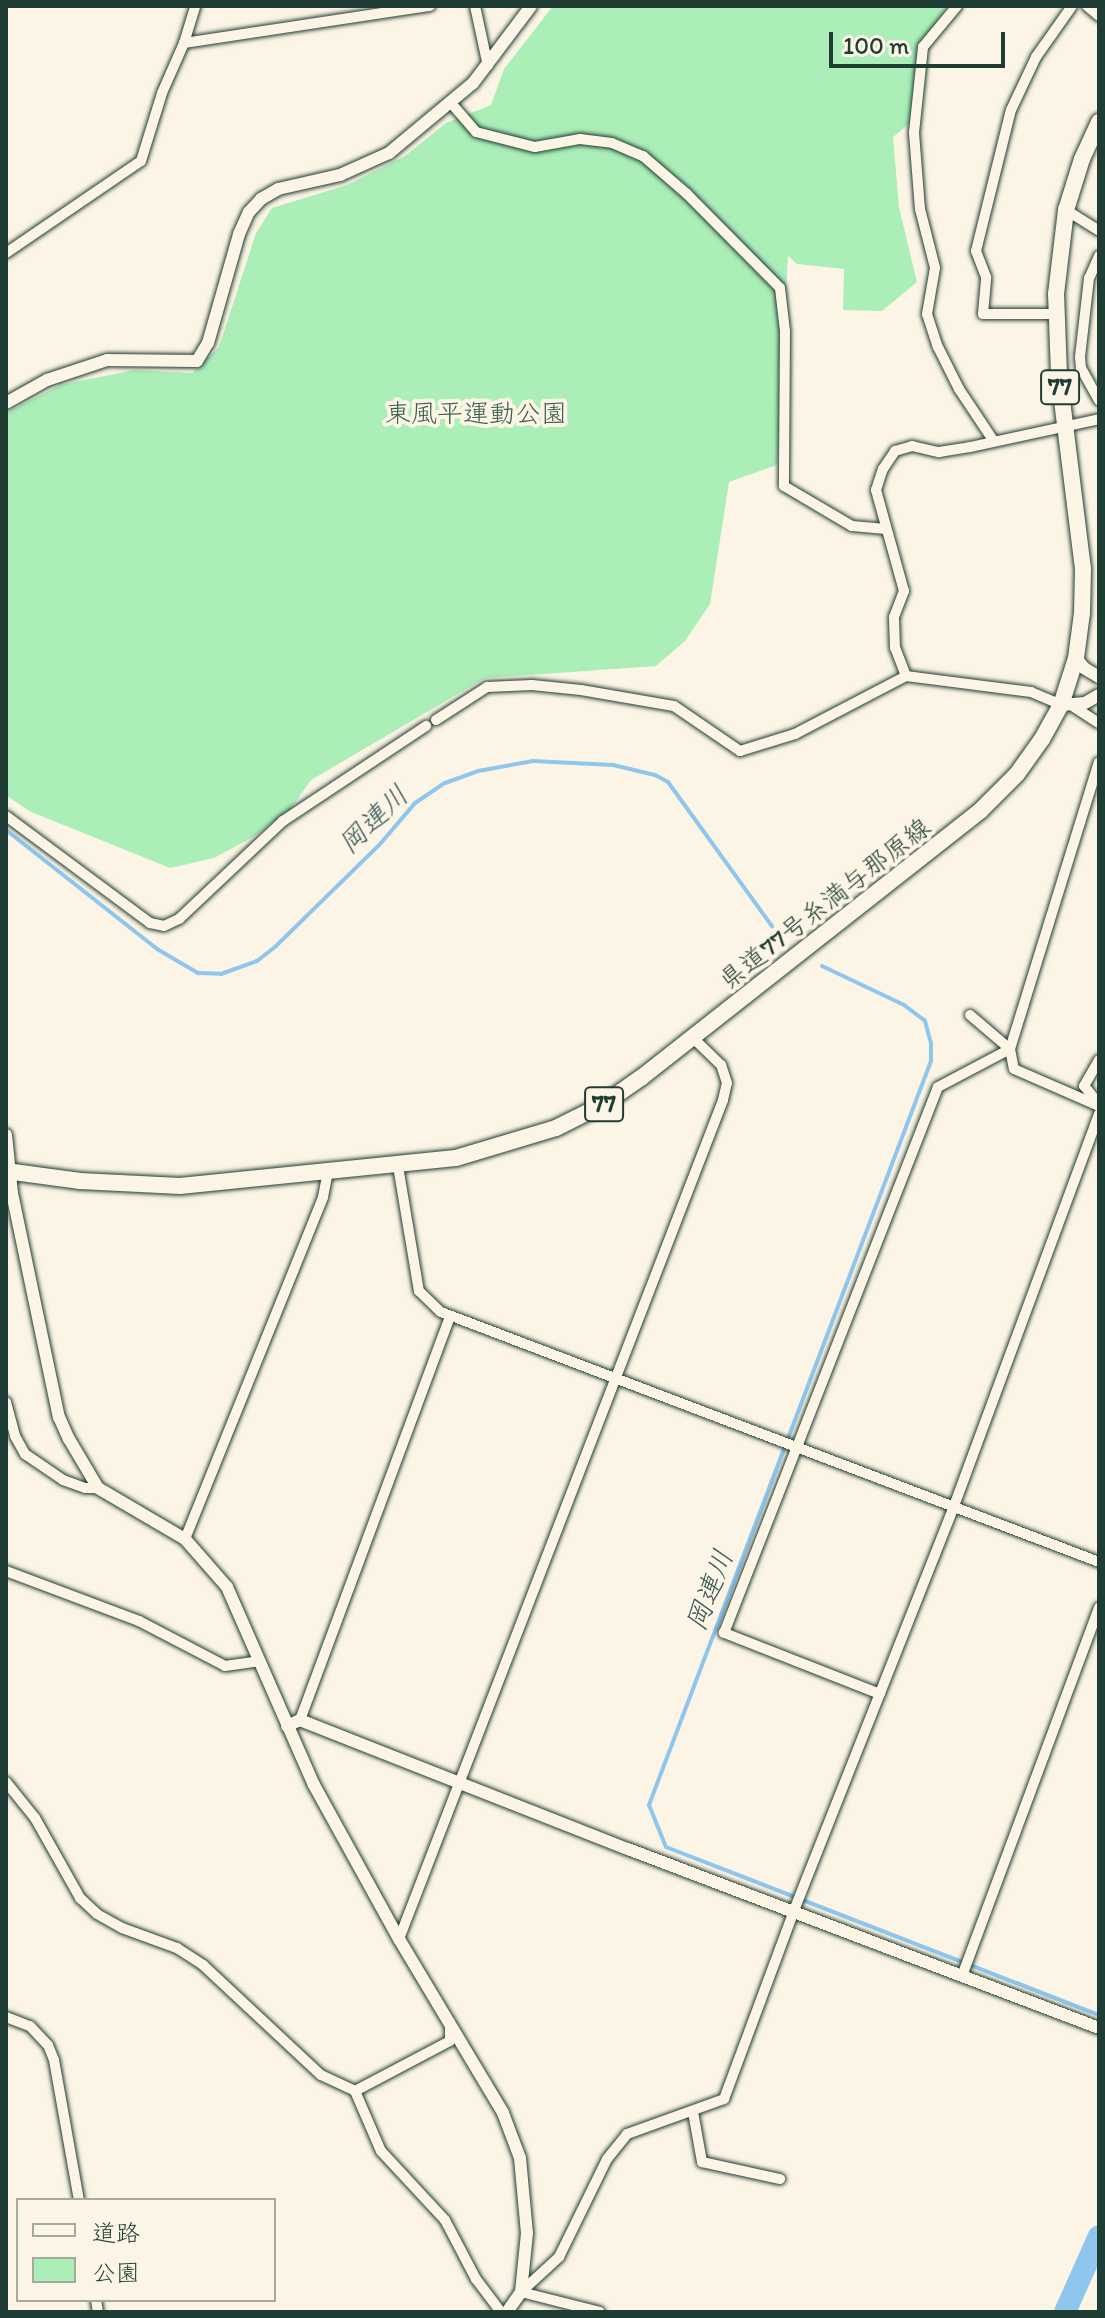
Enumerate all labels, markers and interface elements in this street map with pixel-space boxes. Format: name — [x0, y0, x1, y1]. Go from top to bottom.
scale bar — [833, 16, 1009, 66]
text: 100 m — [843, 31, 909, 60]
road number: 77 — [1040, 367, 1080, 407]
park label: 東風平運動公園 — [385, 398, 567, 430]
water label: 岡連川 — [331, 778, 415, 860]
street label: 県道77号糸満与那原線 — [713, 812, 937, 996]
road number: 77 — [584, 1084, 624, 1124]
water label: 岡連川 — [678, 1545, 740, 1635]
legend — [16, 2198, 276, 2302]
text: 道路 — [92, 2218, 140, 2247]
text: 公園 — [92, 2258, 140, 2287]

